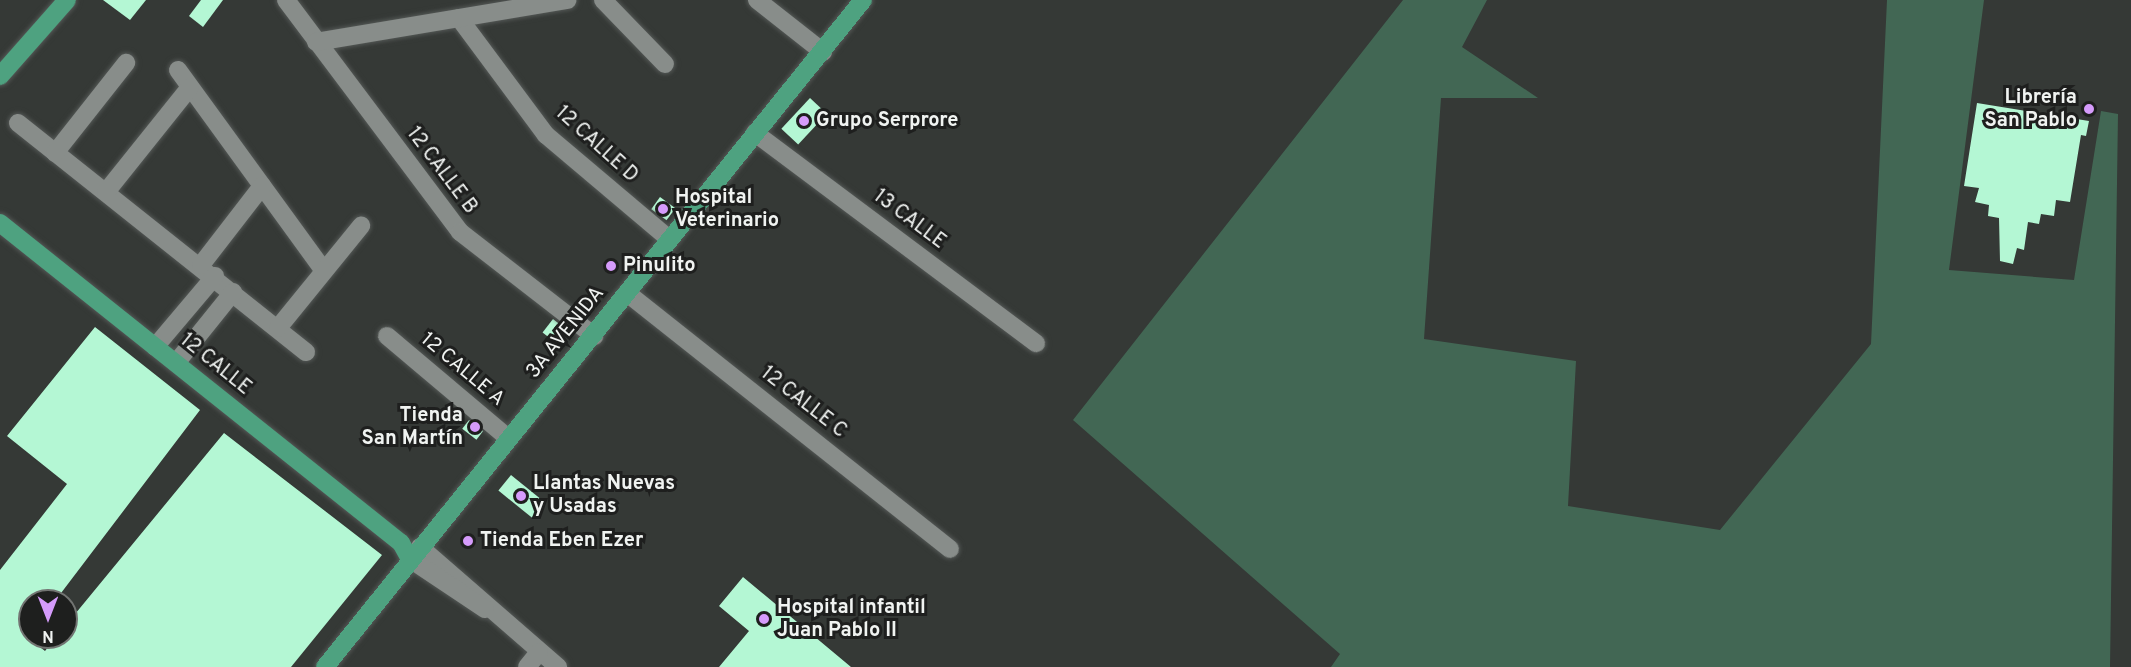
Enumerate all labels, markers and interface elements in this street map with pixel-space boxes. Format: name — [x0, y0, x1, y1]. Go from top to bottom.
place label: Librería San Pablo — [1984, 86, 2077, 133]
street label: 12 CALLE D — [550, 102, 642, 188]
marker: Librería San Pablo — [2082, 102, 2096, 116]
place label: Grupo Serprore — [816, 109, 958, 133]
marker: Grupo Serprore — [797, 114, 811, 128]
street label: 12 CALLE B — [401, 123, 481, 219]
street label: 13 CALLE — [868, 185, 950, 255]
place label: Hospital Veterinario — [675, 186, 779, 233]
marker: Hospital Veterinario — [656, 202, 670, 216]
place label: Pinulito — [623, 254, 696, 278]
marker: Pinulito — [604, 259, 618, 273]
street label: 3A AVENIDA — [521, 282, 611, 384]
street label: 12 CALLE A — [415, 328, 509, 412]
street label: 12 CALLE — [175, 329, 255, 401]
street label: 12 CALLE C — [755, 362, 851, 444]
place label: Tienda San Martín — [361, 404, 463, 451]
marker: Tienda San Martín — [468, 420, 482, 434]
place label: Llantas Nuevas y Usadas — [533, 472, 675, 519]
marker: Llantas Nuevas y Usadas — [514, 489, 528, 503]
place label: Tienda Eben Ezer — [480, 529, 643, 553]
marker: Tienda Eben Ezer — [461, 534, 475, 548]
north arrow — [18, 589, 78, 649]
place label: Hospital infantil Juan Pablo II — [777, 596, 926, 643]
marker: Hospital infantil Juan Pablo II — [755, 610, 773, 628]
text: N — [42, 625, 54, 645]

